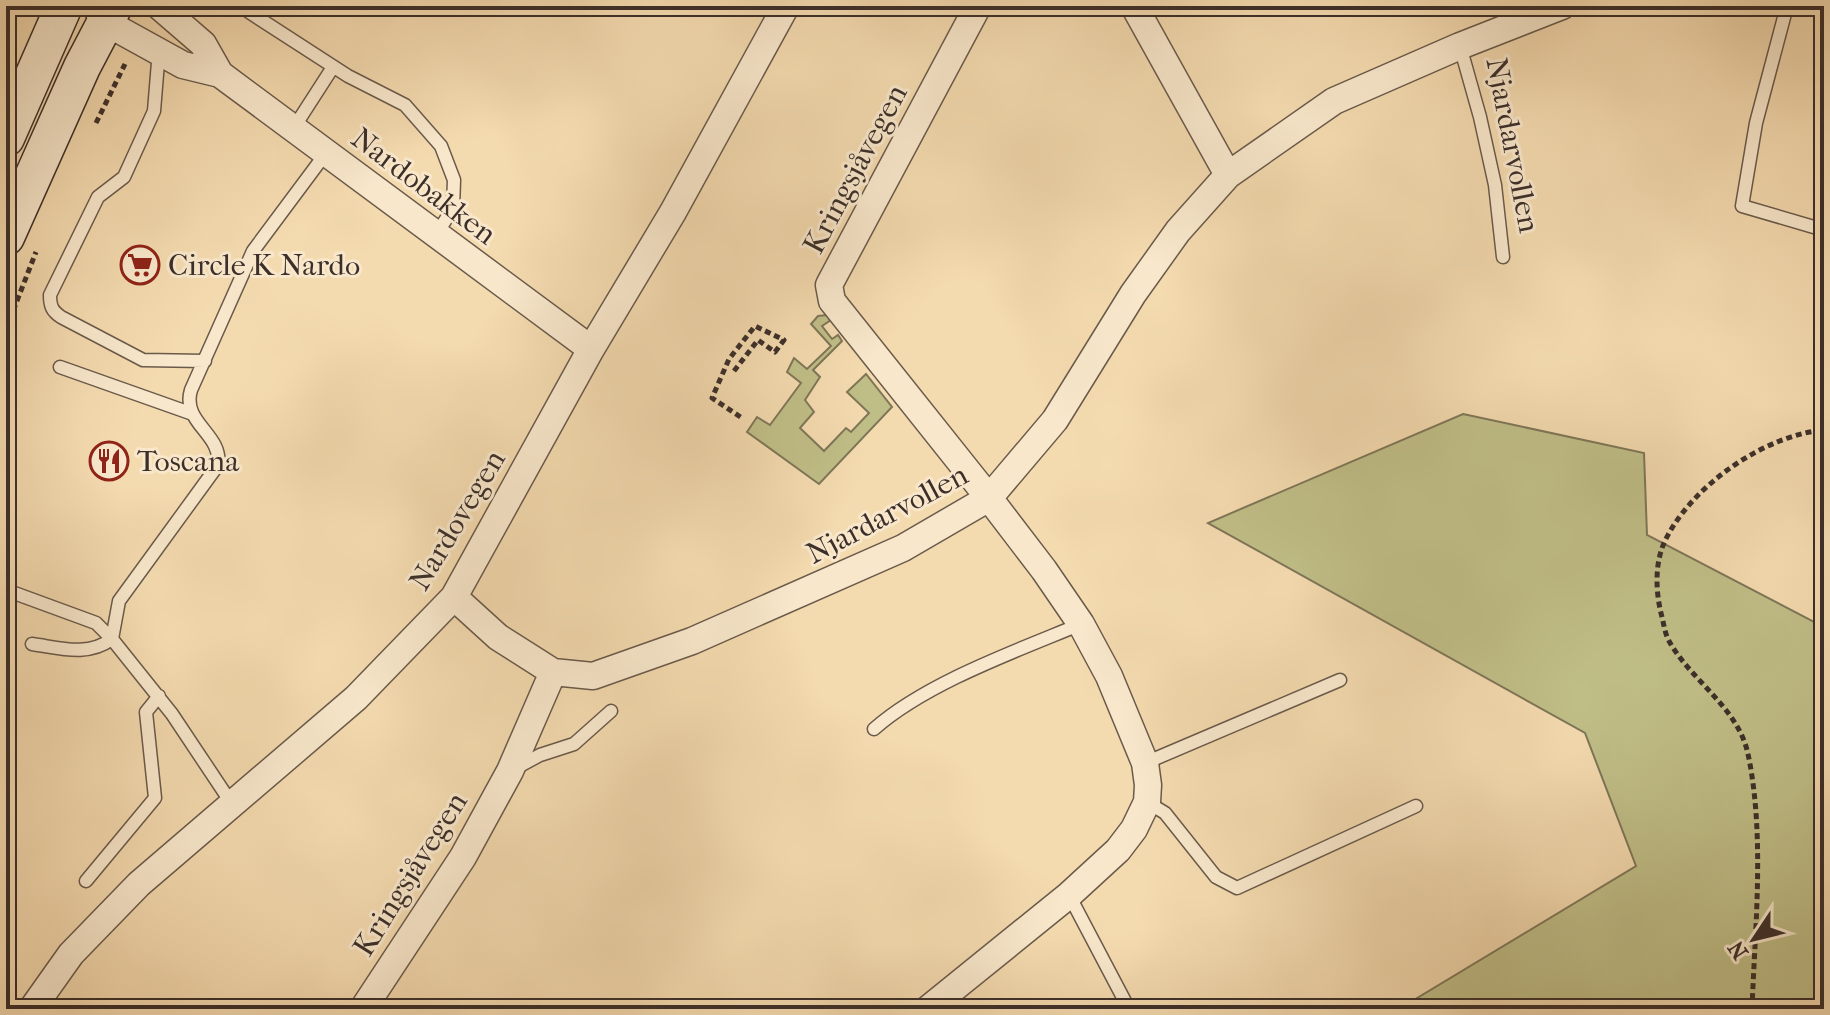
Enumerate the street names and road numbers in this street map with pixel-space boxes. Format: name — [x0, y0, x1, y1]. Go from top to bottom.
street label: Njardarvollen — [1478, 55, 1547, 236]
street label: Kringsjåvegen — [796, 78, 915, 260]
street label: Nardobakken — [344, 121, 503, 253]
street label: Nardovegen — [402, 444, 513, 597]
street label: Njardarvollen — [801, 457, 974, 572]
street label: Kringsjåvegen — [346, 785, 475, 963]

